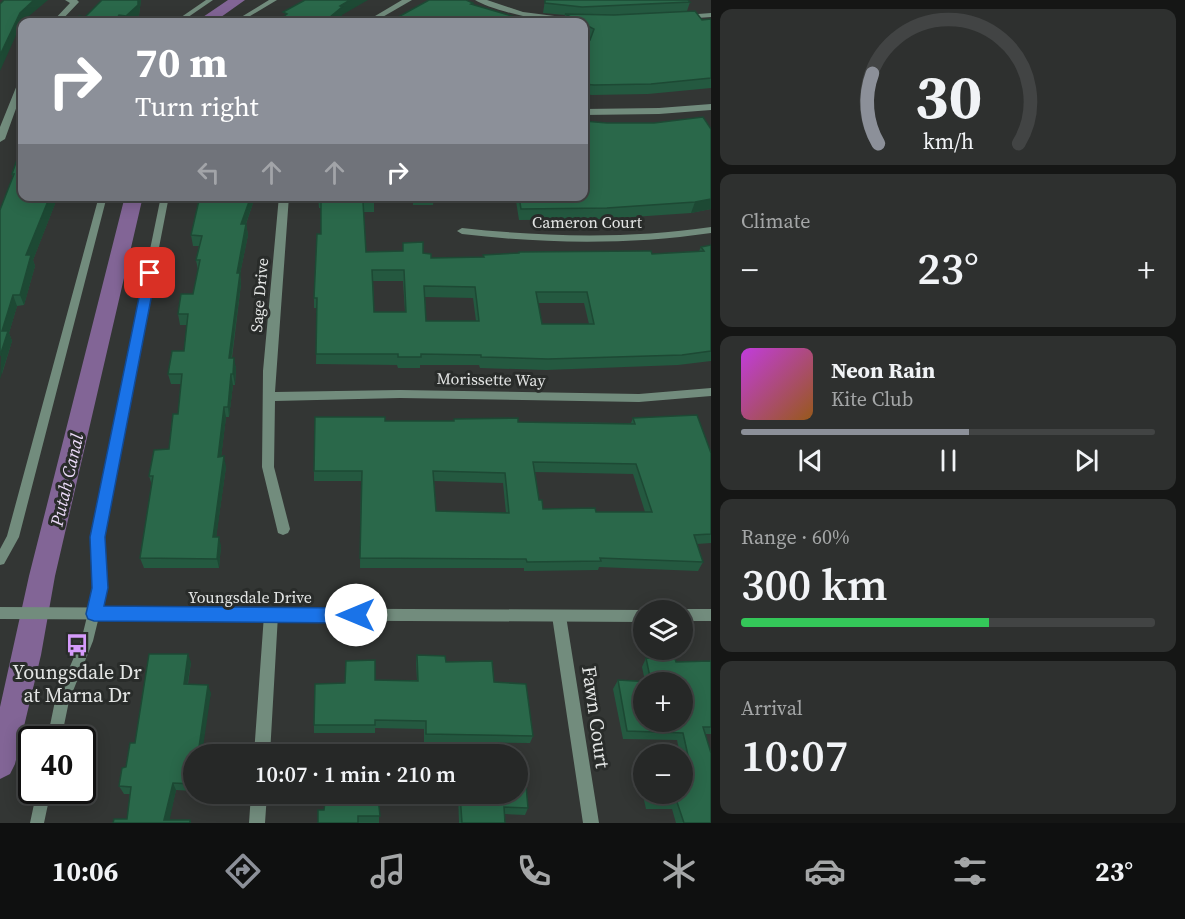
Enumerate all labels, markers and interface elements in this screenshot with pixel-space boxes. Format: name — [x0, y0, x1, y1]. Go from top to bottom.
text: 70 m — [135, 33, 228, 91]
icon: right — [36, 42, 114, 120]
text: 30 — [914, 53, 982, 139]
text: Turn right — [135, 88, 259, 125]
text: km/h — [922, 127, 974, 156]
icon: left — [192, 156, 225, 189]
icon: ahead — [255, 156, 288, 189]
icon: ahead — [318, 156, 351, 189]
icon: right — [381, 156, 414, 189]
text: Climate — [741, 207, 810, 235]
street label: Cameron Court — [532, 211, 643, 233]
text: 23° — [917, 237, 979, 299]
pin — [124, 247, 175, 298]
text: − — [741, 247, 759, 292]
text: + — [1138, 247, 1155, 292]
icon: arrive — [133, 256, 166, 289]
street label: Sage Drive — [245, 257, 273, 333]
text: Neon Rain — [831, 355, 935, 385]
street label: Morissette Way — [436, 367, 546, 391]
text: Kite Club — [831, 385, 913, 413]
water label: Putah Canal — [43, 431, 89, 530]
icon: previous — [794, 444, 827, 477]
icon: pause — [932, 444, 965, 477]
icon: next — [1070, 444, 1103, 477]
text: Range · 60% — [741, 523, 850, 551]
text: 300 km — [741, 553, 888, 615]
position arrow — [324, 583, 388, 647]
street label: Youngsdale Drive — [188, 586, 312, 608]
map controls — [633, 600, 693, 804]
button: layers — [633, 600, 693, 660]
bus stop icon: Youngsdale Dr at Marna Dr — [64, 632, 90, 658]
place label: Youngsdale Dr at Marna Dr — [12, 658, 142, 709]
street label: Fawn Court — [575, 664, 617, 770]
button: + — [633, 672, 693, 732]
text: Arrival — [741, 694, 803, 722]
text: 10:07 — [741, 724, 848, 786]
speed limit sign: 40 — [18, 726, 96, 804]
button: − — [633, 744, 693, 804]
text: 10:07 · 1 min · 210 m — [255, 759, 456, 789]
icon: directions — [222, 850, 264, 892]
icon: music — [367, 850, 409, 892]
icon: phone — [513, 850, 555, 892]
icon: climate — [658, 850, 700, 892]
icon: car — [804, 850, 846, 892]
icon: filters — [949, 850, 991, 892]
text: 10:06 — [52, 853, 118, 890]
text: 23° — [1095, 853, 1133, 890]

